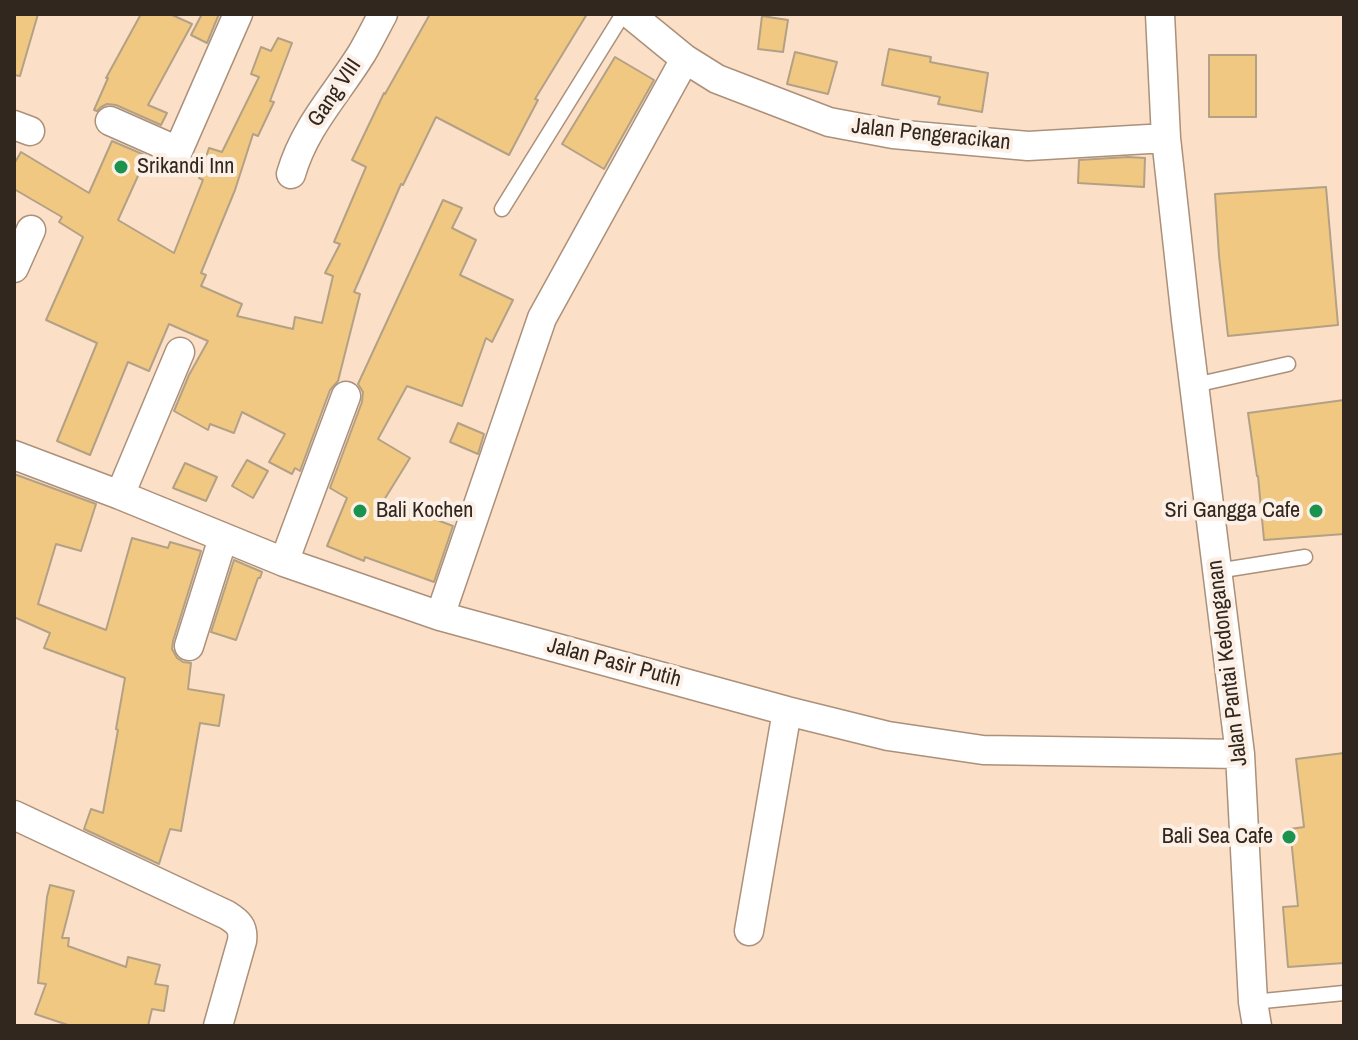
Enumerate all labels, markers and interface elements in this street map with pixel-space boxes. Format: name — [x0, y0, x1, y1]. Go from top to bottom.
street label: Gang VIII — [303, 54, 367, 132]
street label: Jalan Pengeracikan — [850, 114, 1012, 156]
place label: Srikandi Inn — [137, 154, 234, 180]
marker: Srikandi Inn — [112, 158, 130, 176]
place label: Bali Kochen — [376, 498, 473, 524]
place label: Sri Gangga Cafe — [1165, 498, 1300, 524]
marker: Bali Kochen — [351, 502, 369, 520]
marker: Sri Gangga Cafe — [1307, 502, 1325, 520]
street label: Jalan Pantai Kedonganan — [1202, 558, 1254, 768]
street label: Jalan Pasir Putih — [544, 632, 684, 694]
place label: Bali Sea Cafe — [1162, 824, 1273, 850]
marker: Bali Sea Cafe — [1280, 828, 1298, 846]

